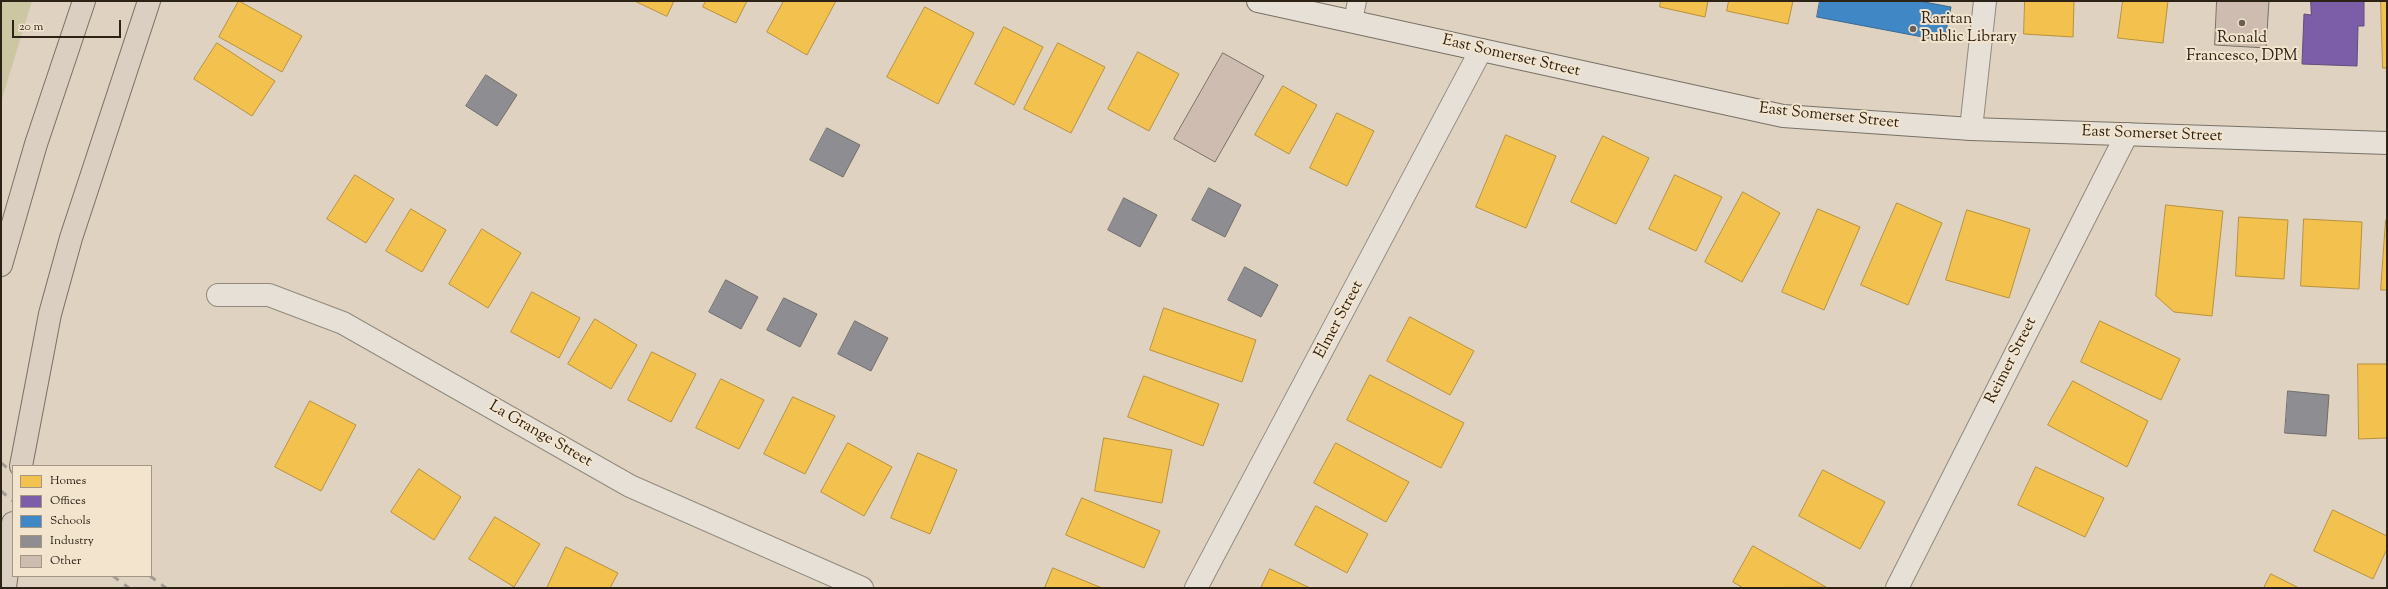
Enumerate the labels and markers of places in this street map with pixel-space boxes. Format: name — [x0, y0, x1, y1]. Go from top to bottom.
place label: Raritan Public Library — [1921, 10, 2017, 48]
marker: Ronald Francesco, DPM — [2237, 18, 2247, 28]
marker: Raritan Public Library — [1908, 24, 1918, 34]
place label: Ronald Francesco, DPM — [2186, 29, 2298, 67]

